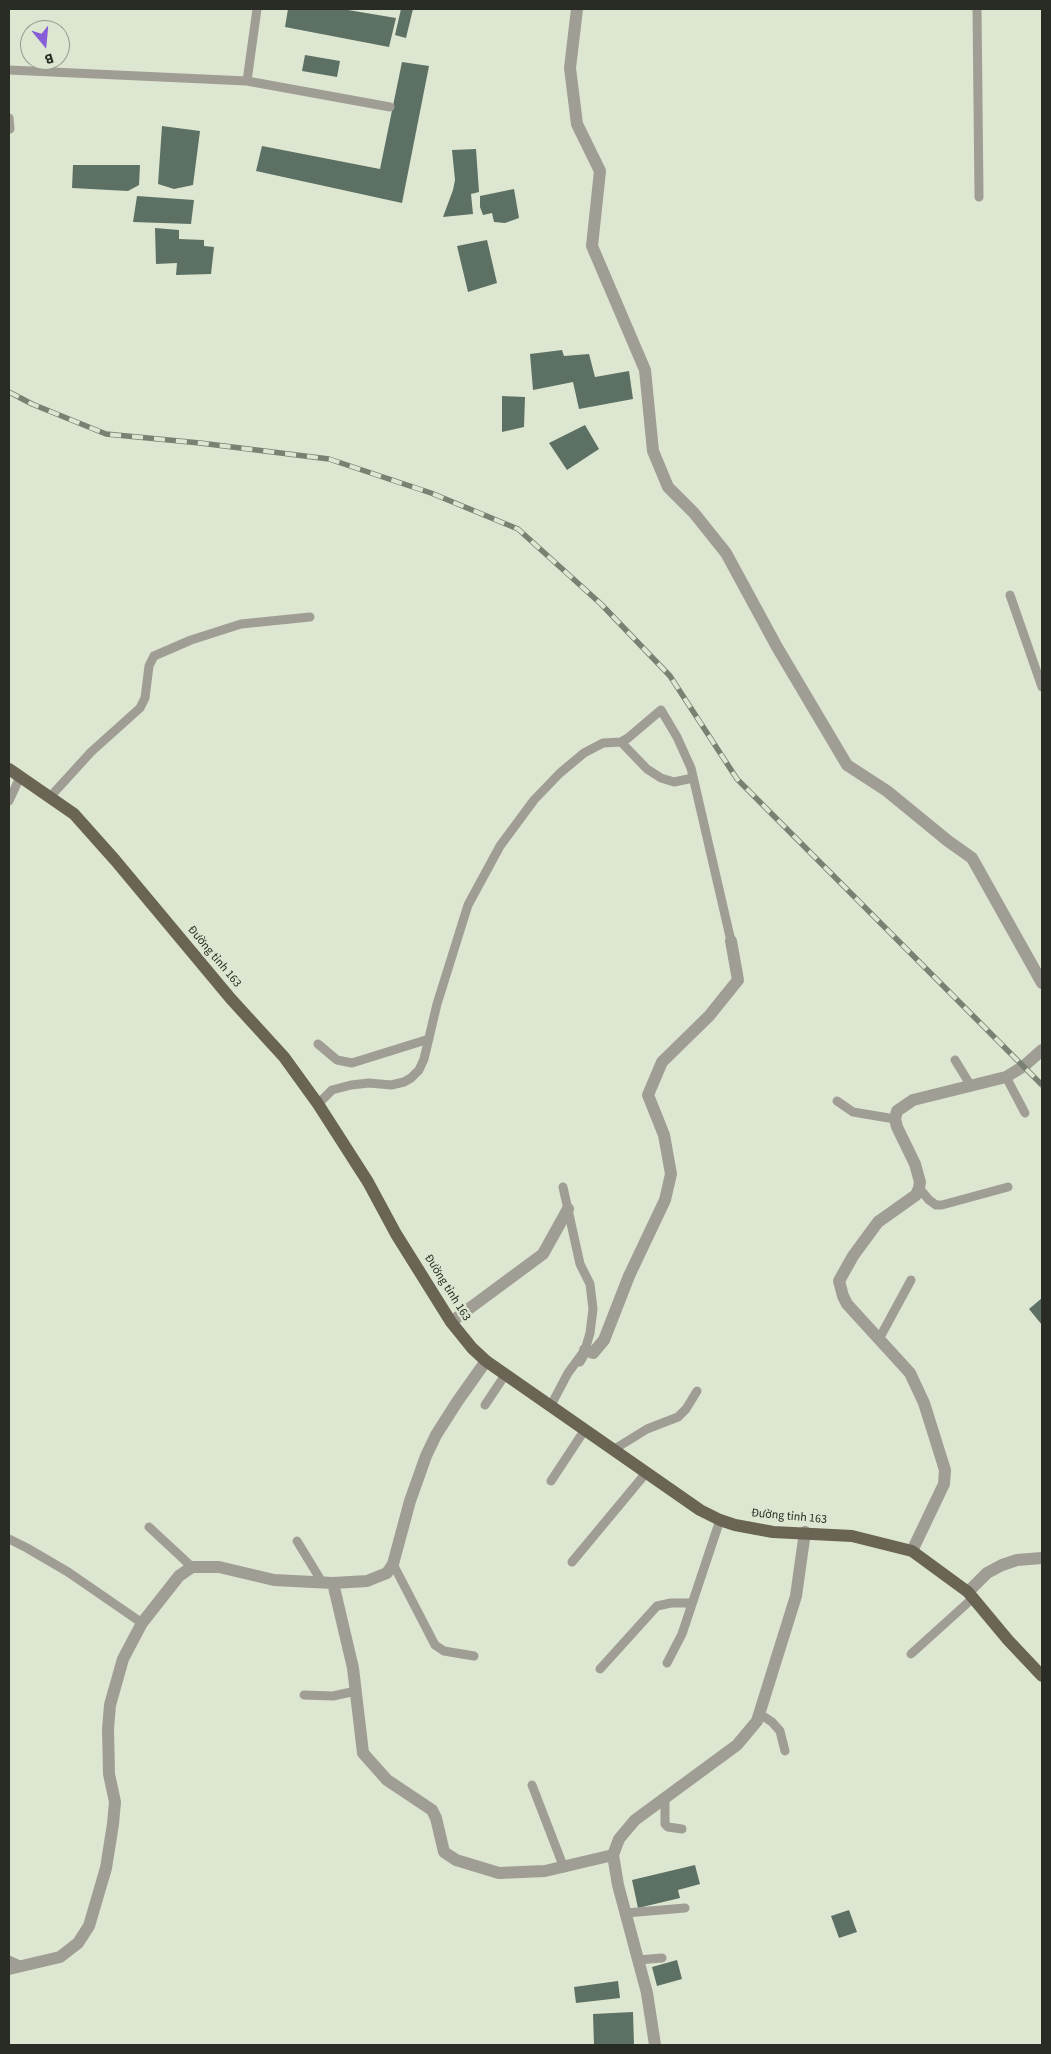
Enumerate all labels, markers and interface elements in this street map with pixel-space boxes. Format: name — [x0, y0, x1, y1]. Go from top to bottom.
north arrow — [20, 20, 70, 70]
text: B — [42, 48, 56, 69]
street label: Đường tỉnh 163 — [184, 923, 244, 991]
street label: Đường tỉnh 163 — [421, 1252, 473, 1324]
street label: Đường tỉnh 163 — [750, 1507, 828, 1527]

